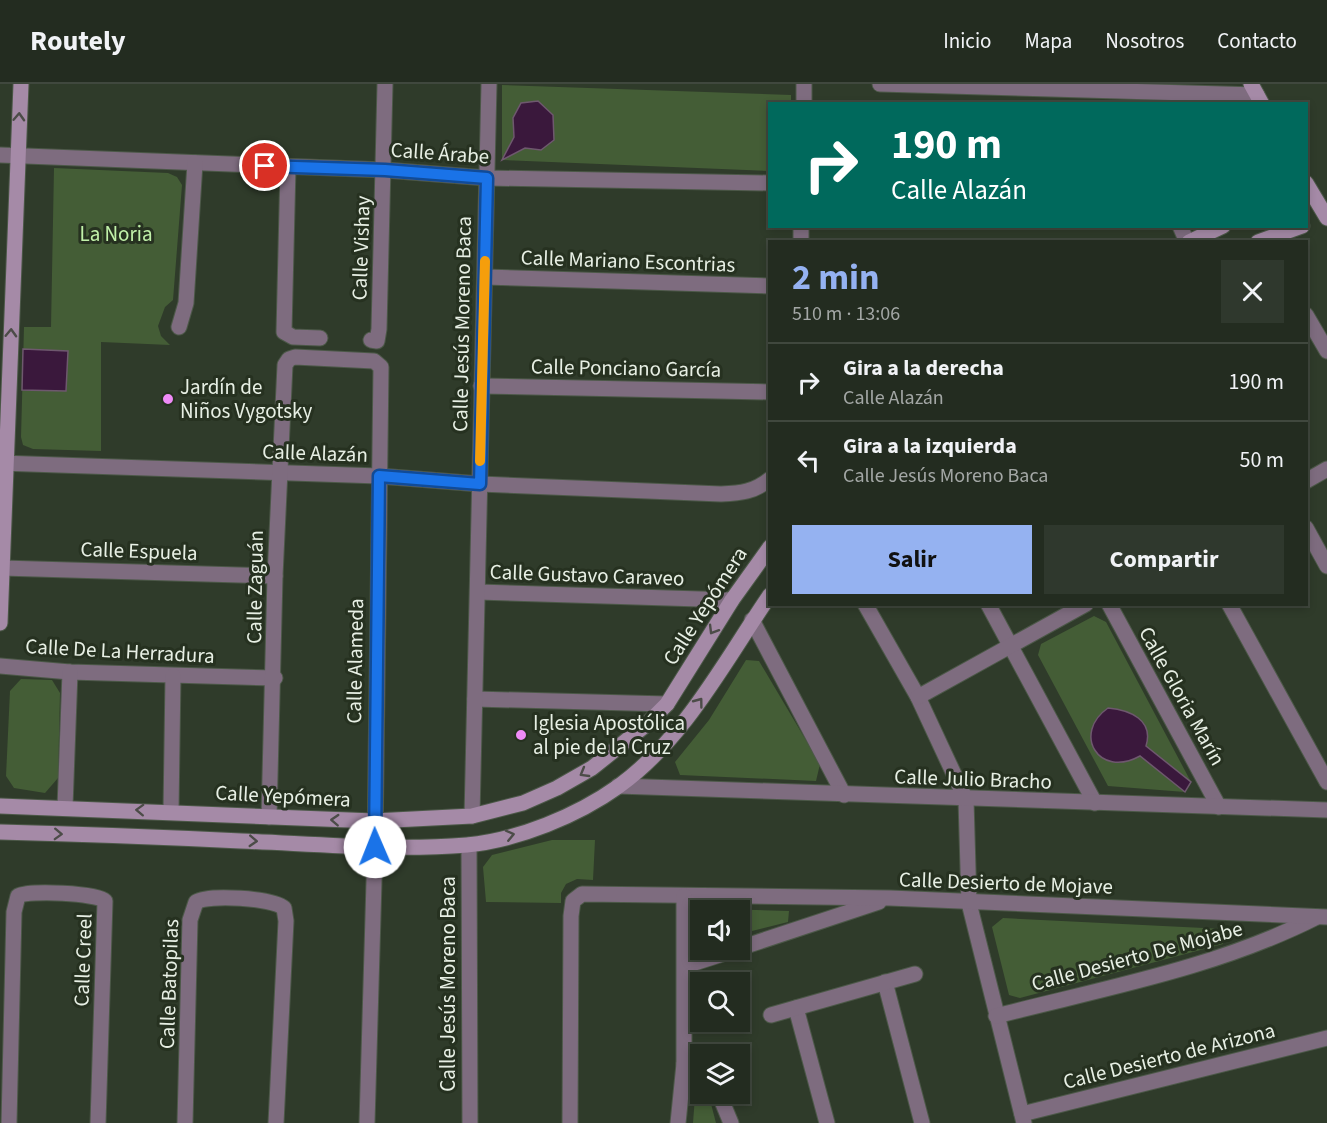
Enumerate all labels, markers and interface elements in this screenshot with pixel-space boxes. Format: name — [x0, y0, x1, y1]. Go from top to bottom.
text: Routely — [30, 21, 126, 61]
text: Inicio — [943, 26, 991, 56]
text: Mapa — [1024, 26, 1072, 56]
text: Nosotros — [1105, 26, 1184, 56]
text: Contacto — [1217, 26, 1297, 56]
one-way arrow — [13, 113, 26, 122]
text: 190 m — [891, 115, 1002, 175]
icon: right — [792, 126, 870, 204]
street label: Calle Árabe — [390, 135, 490, 171]
pin — [239, 140, 290, 191]
icon: arrive — [248, 149, 281, 182]
text: Calle Alazán — [891, 171, 1027, 210]
street label: Calle Vishay — [344, 195, 378, 301]
street label: Calle Jesús Moreno Baca — [445, 216, 479, 432]
park label: La Noria — [80, 219, 153, 249]
street label: Calle Mariano Escontrias — [520, 242, 736, 280]
text: 2 min — [792, 252, 880, 303]
button: close — [1221, 260, 1284, 323]
text: 510 m · 13:06 — [792, 300, 900, 328]
one-way arrow — [5, 329, 17, 338]
street label: Calle Ponciano García — [531, 351, 721, 385]
text: Gira a la derecha — [843, 352, 1004, 384]
icon: right — [792, 366, 825, 399]
text: 190 m — [1229, 366, 1284, 398]
place label: Jardín de Niños Vygotsky — [180, 372, 312, 426]
text: Calle Alazán — [843, 384, 944, 412]
marker: Jardín de Niños Vygotsky — [161, 392, 175, 406]
text: Gira a la izquierda — [843, 430, 1017, 462]
street label: Calle Alazán — [262, 436, 368, 470]
icon: left — [792, 444, 825, 477]
text: 50 m — [1239, 444, 1284, 476]
text: Calle Jesús Moreno Baca — [843, 462, 1048, 490]
button: Salir — [792, 525, 1032, 594]
button: Compartir — [1044, 525, 1284, 594]
street label: Calle Zaguán — [239, 530, 271, 644]
street label: Calle Espuela — [80, 534, 198, 568]
street label: Calle Yepómera — [655, 541, 755, 671]
street label: Calle Gustavo Caraveo — [489, 557, 685, 593]
street label: Calle Alameda — [339, 598, 371, 724]
street label: Calle Gloria Marín — [1131, 621, 1233, 771]
one-way arrow — [709, 624, 721, 634]
street label: Calle De La Herradura — [25, 631, 215, 671]
one-way arrow — [692, 697, 703, 708]
place label: Iglesia Apostólica al pie de la Cruz — [533, 708, 685, 762]
marker: Iglesia Apostólica al pie de la Cruz — [514, 728, 528, 742]
street label: Calle Julio Bracho — [894, 761, 1052, 797]
one-way arrow — [580, 765, 590, 777]
street label: Calle Yepómera — [214, 777, 352, 815]
one-way arrow — [136, 803, 145, 816]
one-way arrow — [331, 813, 340, 826]
position arrow — [343, 815, 407, 879]
one-way arrow — [54, 827, 63, 840]
one-way arrow — [505, 830, 515, 843]
one-way arrow — [249, 835, 258, 848]
street label: Calle Desierto de Mojave — [898, 864, 1114, 902]
street label: Calle Jesús Moreno Baca — [433, 876, 463, 1092]
map controls — [690, 900, 750, 1104]
button: sound — [690, 900, 750, 960]
street label: Calle Creel — [66, 913, 100, 1007]
street label: Calle Desierto De Mojabe — [1028, 913, 1246, 999]
street label: Calle Batopilas — [152, 918, 186, 1050]
button: search — [690, 972, 750, 1032]
street label: Calle Desierto de Arizona — [1060, 1015, 1278, 1097]
button: layers — [690, 1044, 750, 1104]

